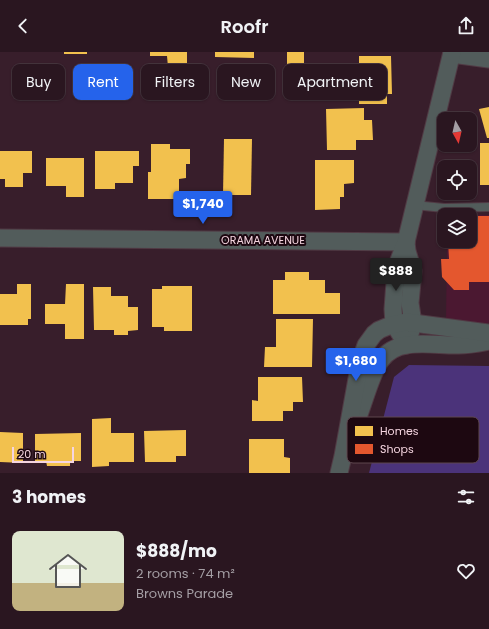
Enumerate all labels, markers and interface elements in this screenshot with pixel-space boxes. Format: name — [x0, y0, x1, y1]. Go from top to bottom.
text: Roofr — [221, 14, 269, 39]
icon: back — [12, 15, 34, 37]
icon: share — [455, 15, 477, 37]
chip: Buy — [12, 64, 65, 100]
chip: Rent — [73, 64, 133, 100]
chip: Filters — [141, 64, 209, 100]
chip: New — [217, 64, 275, 100]
chip: Apartment — [283, 64, 387, 100]
north arrow — [437, 112, 477, 152]
map controls — [437, 112, 477, 248]
button: locate — [437, 160, 477, 200]
pin: $1,740 — [170, 191, 236, 225]
text: $1,740 — [182, 194, 224, 213]
button: layers — [437, 208, 477, 248]
street label: ORAMA AVENUE — [221, 232, 305, 248]
pin: $888 — [372, 258, 420, 292]
text: $888 — [379, 261, 413, 280]
pin: $1,680 — [323, 348, 389, 382]
text: $1,680 — [335, 351, 377, 370]
legend — [347, 417, 479, 463]
text: Homes — [380, 423, 419, 439]
text: Shops — [380, 441, 414, 457]
scale bar — [12, 445, 74, 464]
text: 20 m — [18, 446, 46, 462]
text: 3 homes — [12, 485, 86, 509]
icon: filters — [455, 486, 477, 508]
text: $888/mo — [136, 539, 217, 563]
icon: home — [44, 547, 92, 595]
icon: heart — [455, 560, 477, 582]
text: 2 rooms · 74 m² — [136, 564, 235, 583]
text: Browns Parade — [136, 584, 233, 603]

